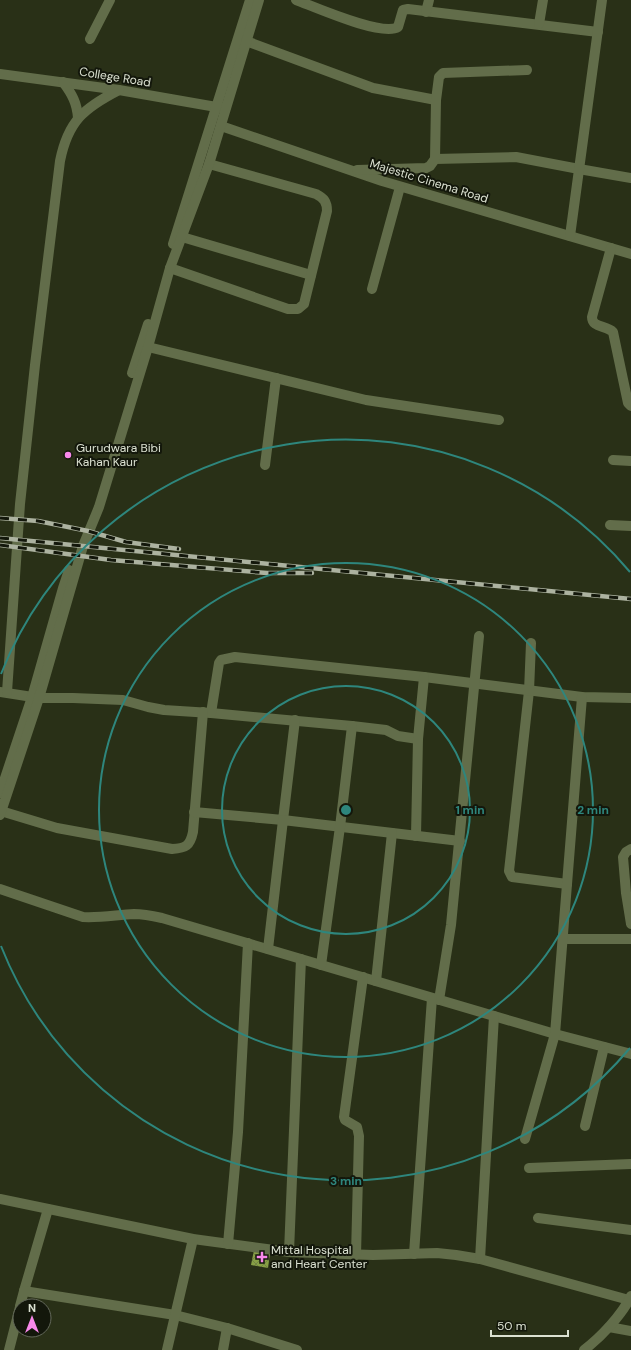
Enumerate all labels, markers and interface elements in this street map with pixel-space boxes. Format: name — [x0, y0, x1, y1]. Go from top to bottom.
street label: College Road — [78, 63, 152, 91]
street label: Majestic Cinema Road — [368, 155, 490, 207]
place label: Gurudwara Bibi Kahan Kaur — [76, 440, 161, 470]
marker: Gurudwara Bibi Kahan Kaur — [63, 450, 73, 460]
text: 1 min — [455, 802, 485, 818]
text: 2 min — [577, 802, 609, 818]
centre of rings — [339, 803, 353, 817]
text: 3 min — [330, 1173, 362, 1189]
place label: Mittal Hospital and Heart Center — [271, 1242, 368, 1272]
marker: Mittal Hospital and Heart Center — [256, 1251, 268, 1263]
north arrow — [12, 1298, 52, 1338]
text: N — [28, 1301, 36, 1315]
scale bar — [491, 1312, 568, 1338]
text: 50 m — [497, 1318, 526, 1334]

